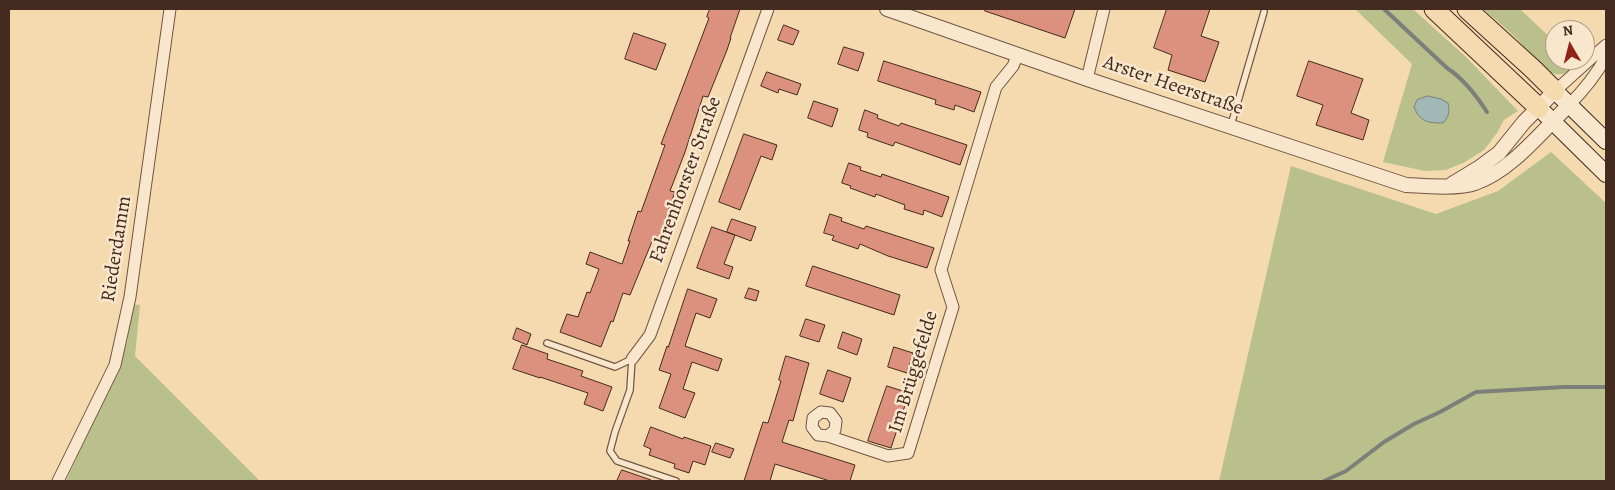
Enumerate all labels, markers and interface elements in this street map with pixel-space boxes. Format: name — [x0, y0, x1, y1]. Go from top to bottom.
north arrow — [1545, 20, 1595, 70]
text: N — [1562, 21, 1574, 41]
street label: Arster Heerstraße — [1100, 51, 1246, 121]
street label: Fahrenhorster Straße — [645, 94, 727, 266]
street label: Riederdamm — [97, 194, 137, 304]
street label: Im Brüggefelde — [884, 308, 944, 436]

